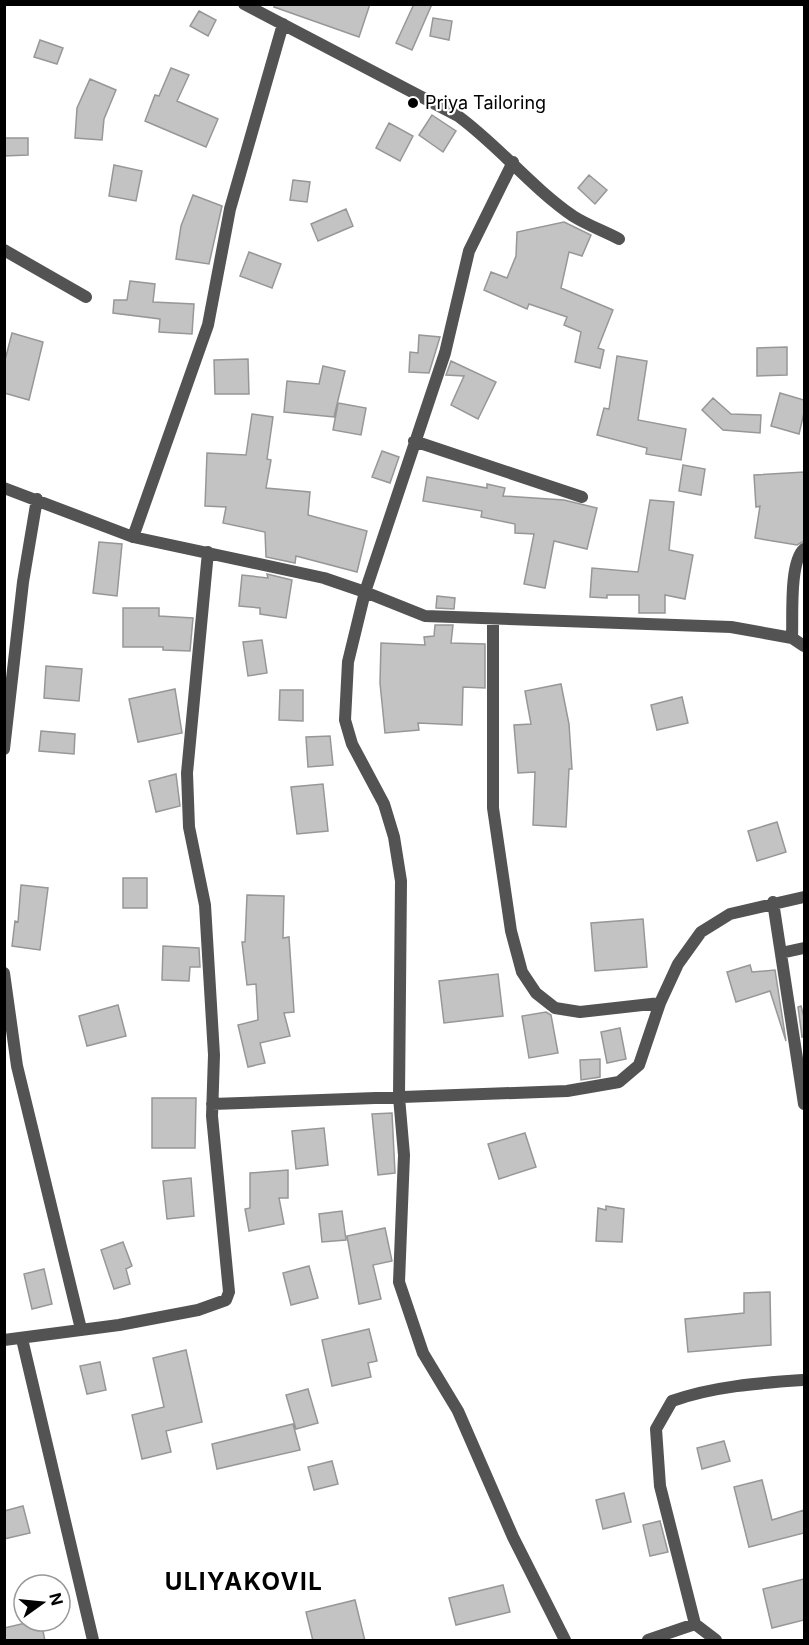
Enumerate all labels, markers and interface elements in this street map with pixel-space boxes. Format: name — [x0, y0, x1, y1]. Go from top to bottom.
place label: Priya Tailoring — [425, 92, 546, 113]
marker: Priya Tailoring — [406, 96, 420, 110]
district label: ULIYAKOVIL — [165, 1567, 323, 1596]
north arrow — [12, 1573, 72, 1633]
text: N — [45, 1591, 68, 1608]

